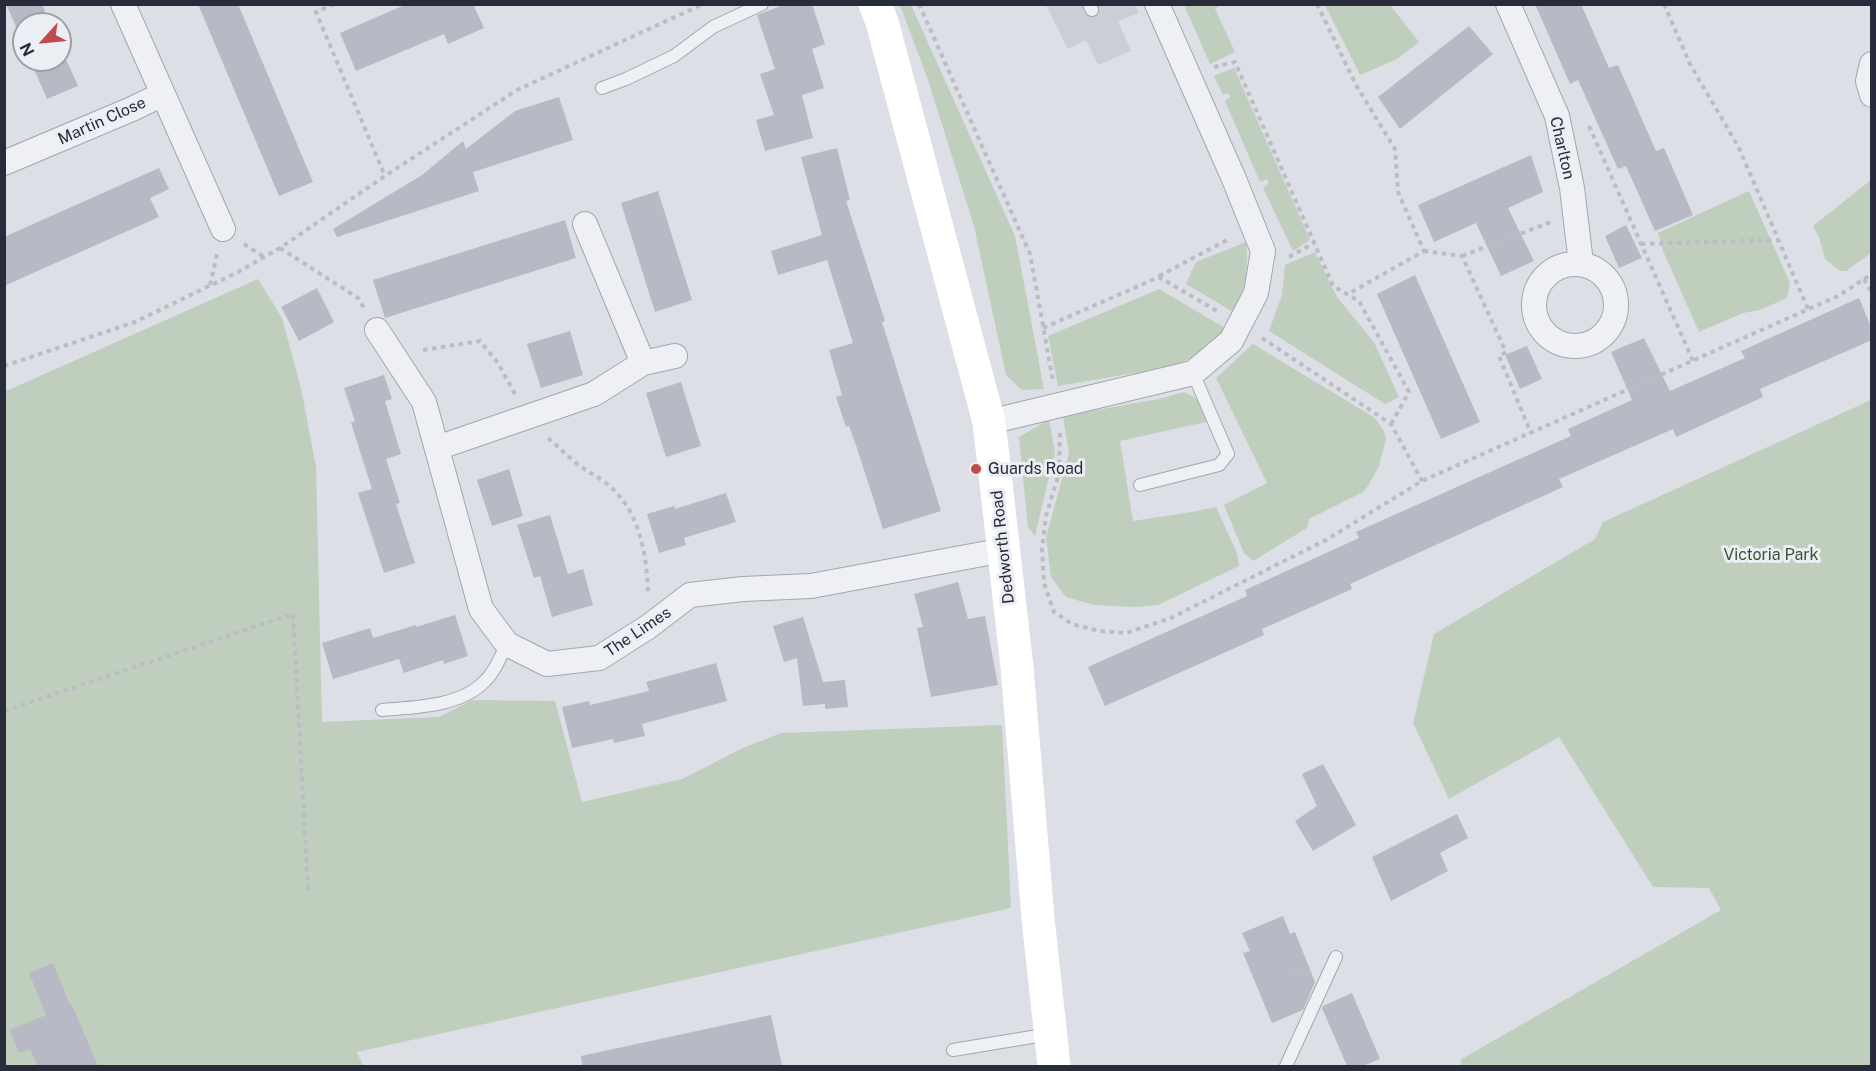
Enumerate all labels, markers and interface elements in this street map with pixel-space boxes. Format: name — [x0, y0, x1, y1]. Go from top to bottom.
north arrow — [12, 12, 72, 72]
text: N — [16, 40, 39, 59]
street label: Martin Close — [55, 93, 149, 149]
street label: Charlton — [1545, 115, 1579, 181]
place label: Guards Road — [988, 459, 1083, 479]
marker: Guards Road — [969, 462, 983, 476]
street label: Dedworth Road — [987, 489, 1019, 605]
park label: Victoria Park — [1723, 545, 1819, 565]
street label: The Limes — [601, 603, 675, 661]

